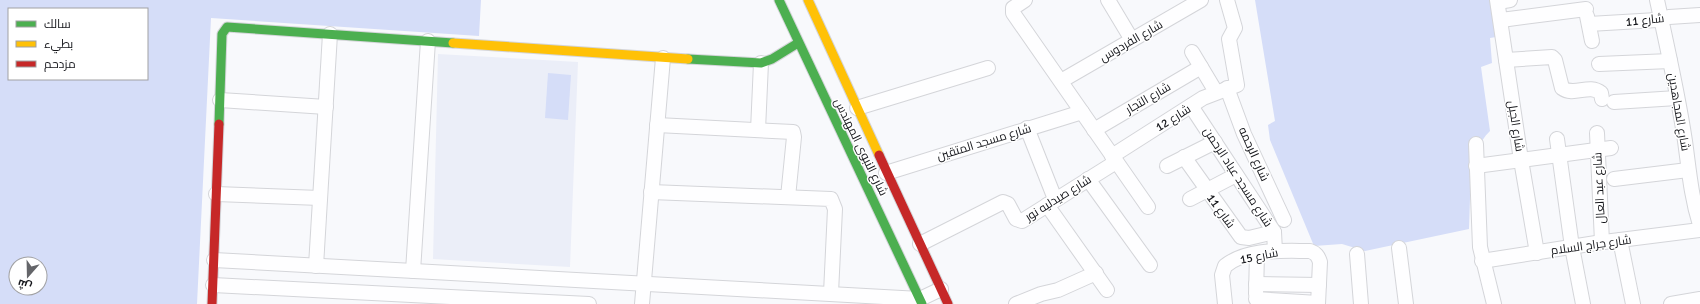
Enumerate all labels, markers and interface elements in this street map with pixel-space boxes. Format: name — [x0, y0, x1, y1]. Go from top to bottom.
legend — [8, 8, 148, 80]
street label: شارع 11 — [1625, 11, 1665, 30]
text: سالك — [44, 17, 71, 32]
street label: شارع الفردوس — [1097, 17, 1166, 66]
text: بطيء — [44, 37, 73, 54]
text: مزدحم — [44, 57, 76, 72]
street label: شارع المجاهدين — [1664, 72, 1693, 152]
street label: شارع التجار — [1122, 79, 1174, 118]
street label: شارع النبوى المهندس — [830, 96, 891, 199]
street label: شارع الجبل — [1504, 99, 1527, 153]
street label: شارع 12 — [1153, 102, 1194, 135]
street label: شارع مسجد المتقين — [935, 121, 1033, 164]
street label: شارع مسجد عباد الرحمن — [1200, 125, 1276, 230]
street label: شارع الرحمه — [1235, 125, 1272, 184]
street label: شارع عبد العال — [1590, 152, 1609, 224]
street label: شارع صيدليه نور — [1021, 172, 1094, 225]
street label: شارع 11 — [1203, 191, 1238, 231]
street label: شارع جراج السلام — [1550, 232, 1632, 259]
street label: شارع 15 — [1239, 245, 1280, 268]
north arrow — [8, 256, 48, 296]
text: ش — [16, 276, 34, 293]

